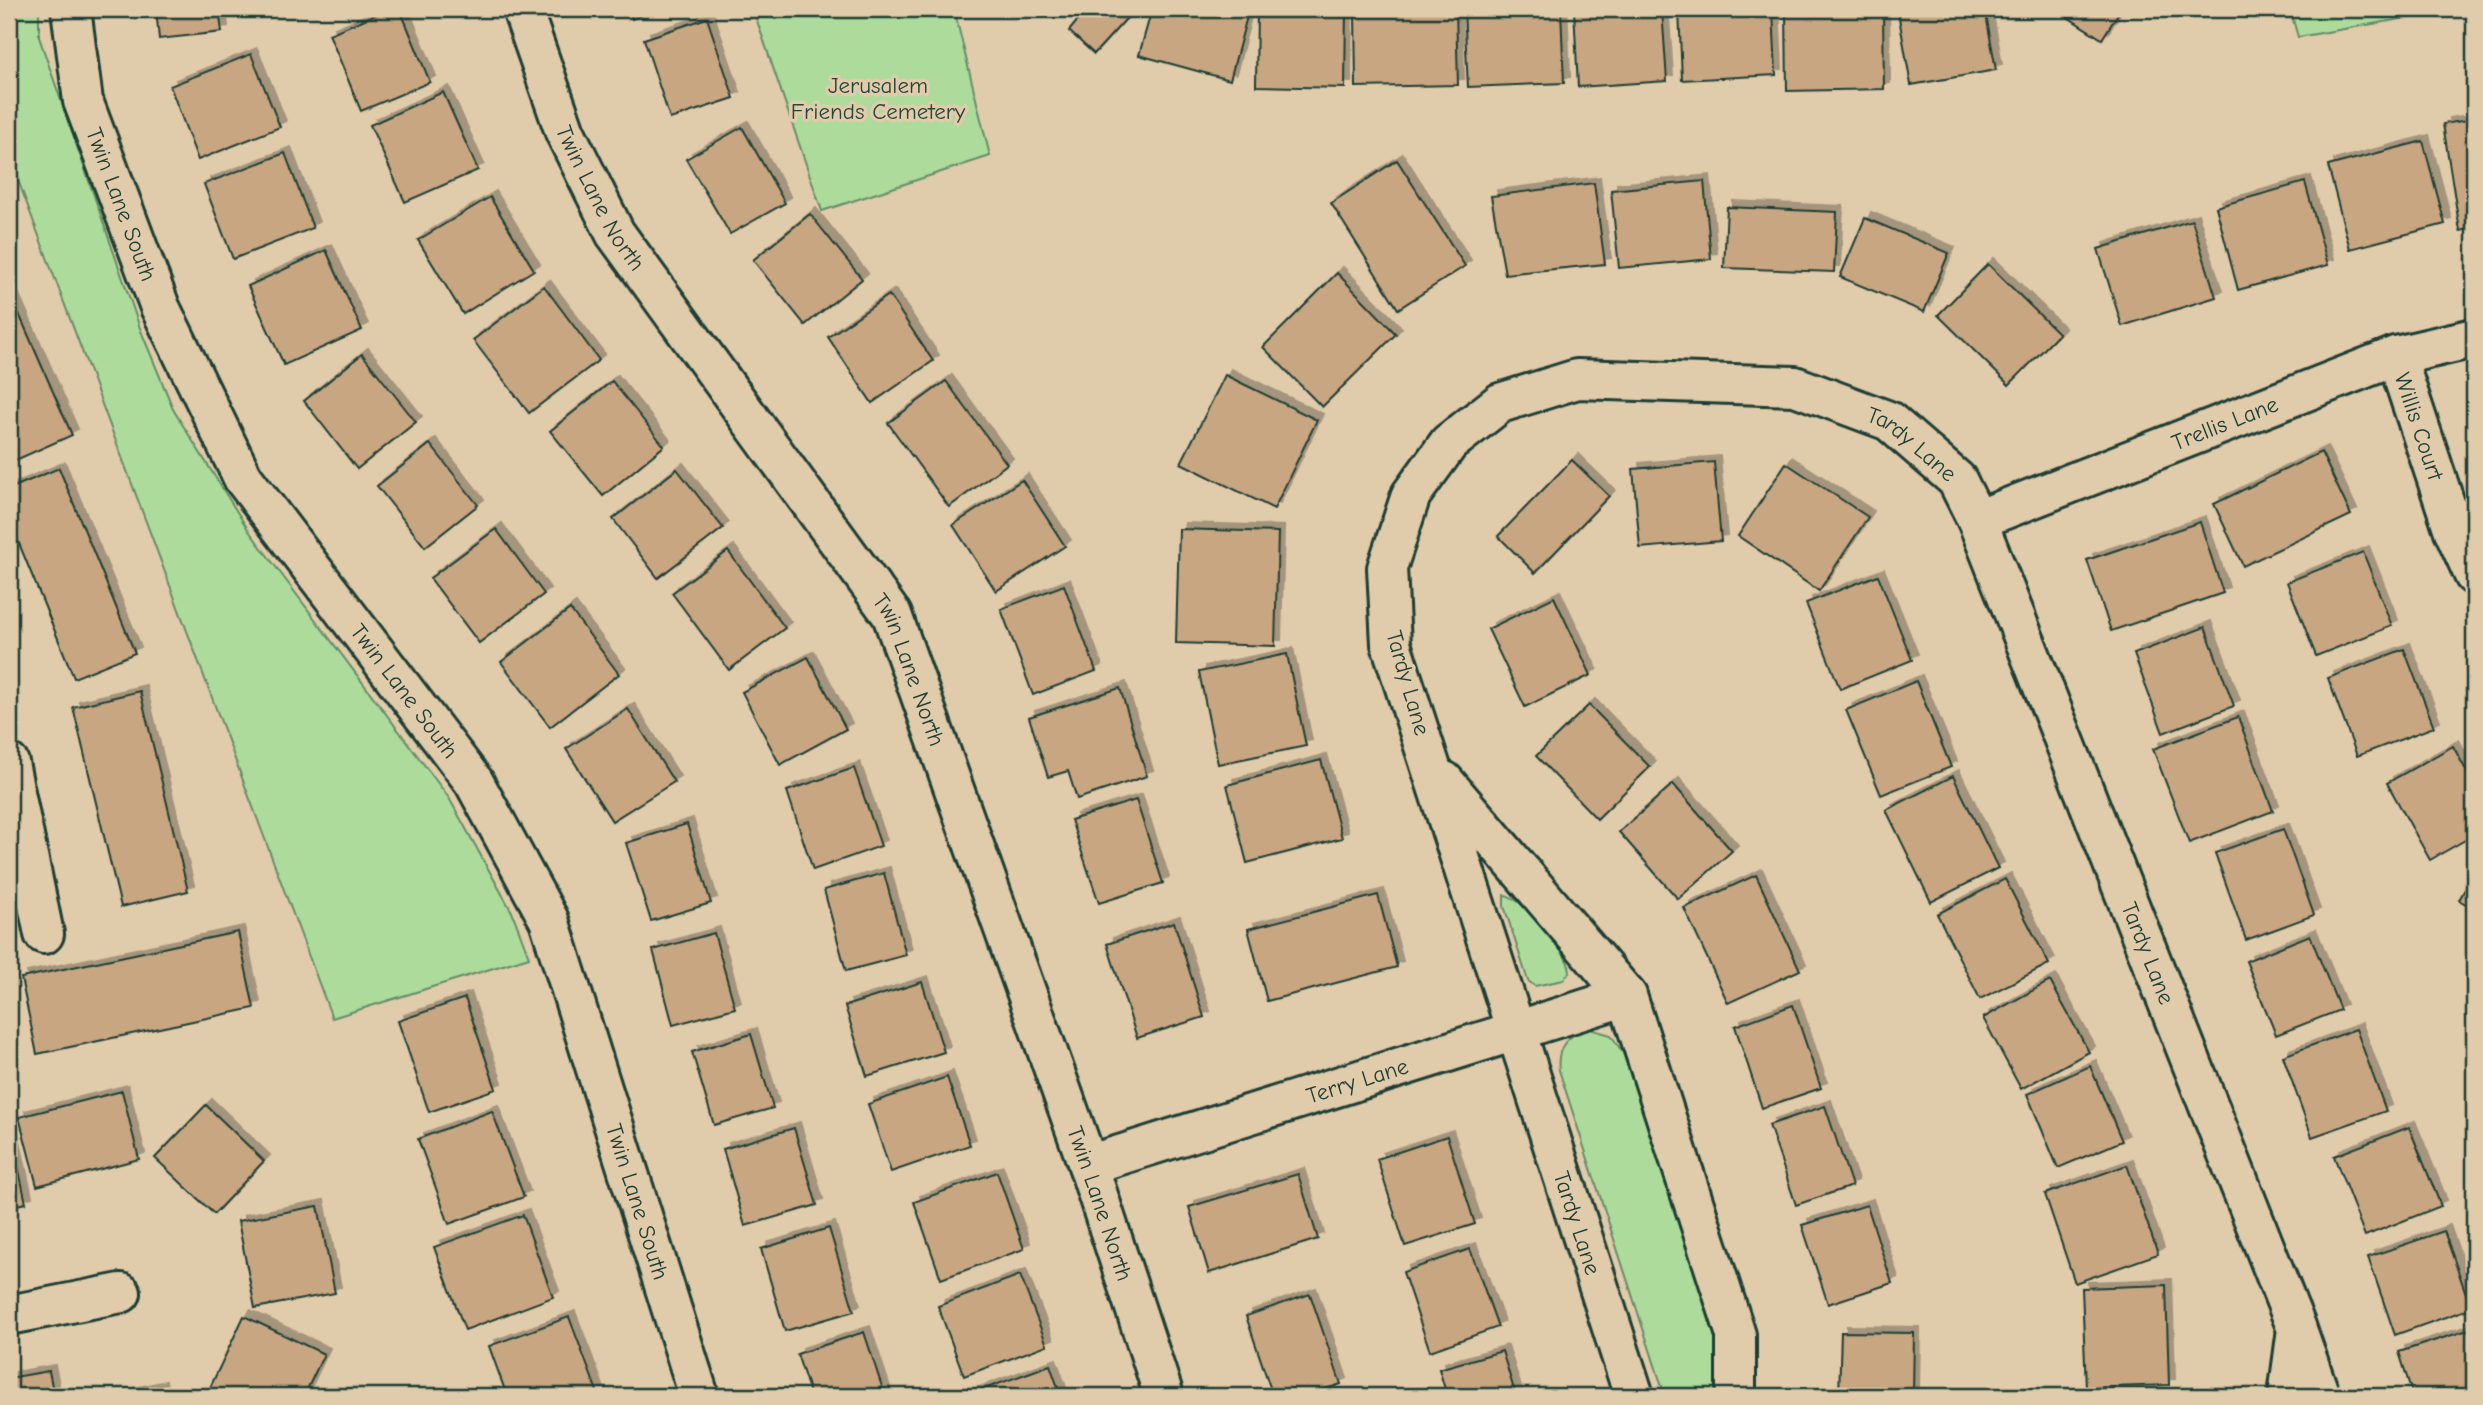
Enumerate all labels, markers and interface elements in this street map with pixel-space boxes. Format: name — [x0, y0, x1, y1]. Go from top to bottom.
park label: Jerusalem Friends Cemetery — [791, 72, 966, 125]
street label: Twin Lane North — [550, 122, 651, 276]
street label: Twin Lane South — [81, 124, 163, 285]
street label: Willis Court — [2389, 369, 2450, 485]
street label: Trellis Lane — [2168, 390, 2282, 456]
street label: Tardy Lane — [1863, 401, 1962, 487]
street label: Twin Lane North — [867, 588, 951, 750]
street label: Twin Lane South — [345, 618, 464, 763]
street label: Tardy Lane — [1380, 628, 1436, 738]
street label: Tardy Lane — [2116, 898, 2181, 1008]
street label: Terry Lane — [1303, 1052, 1411, 1109]
street label: Twin Lane South — [601, 1120, 675, 1283]
street label: Twin Lane North — [1062, 1122, 1139, 1284]
street label: Tardy Lane — [1548, 1168, 1606, 1278]

